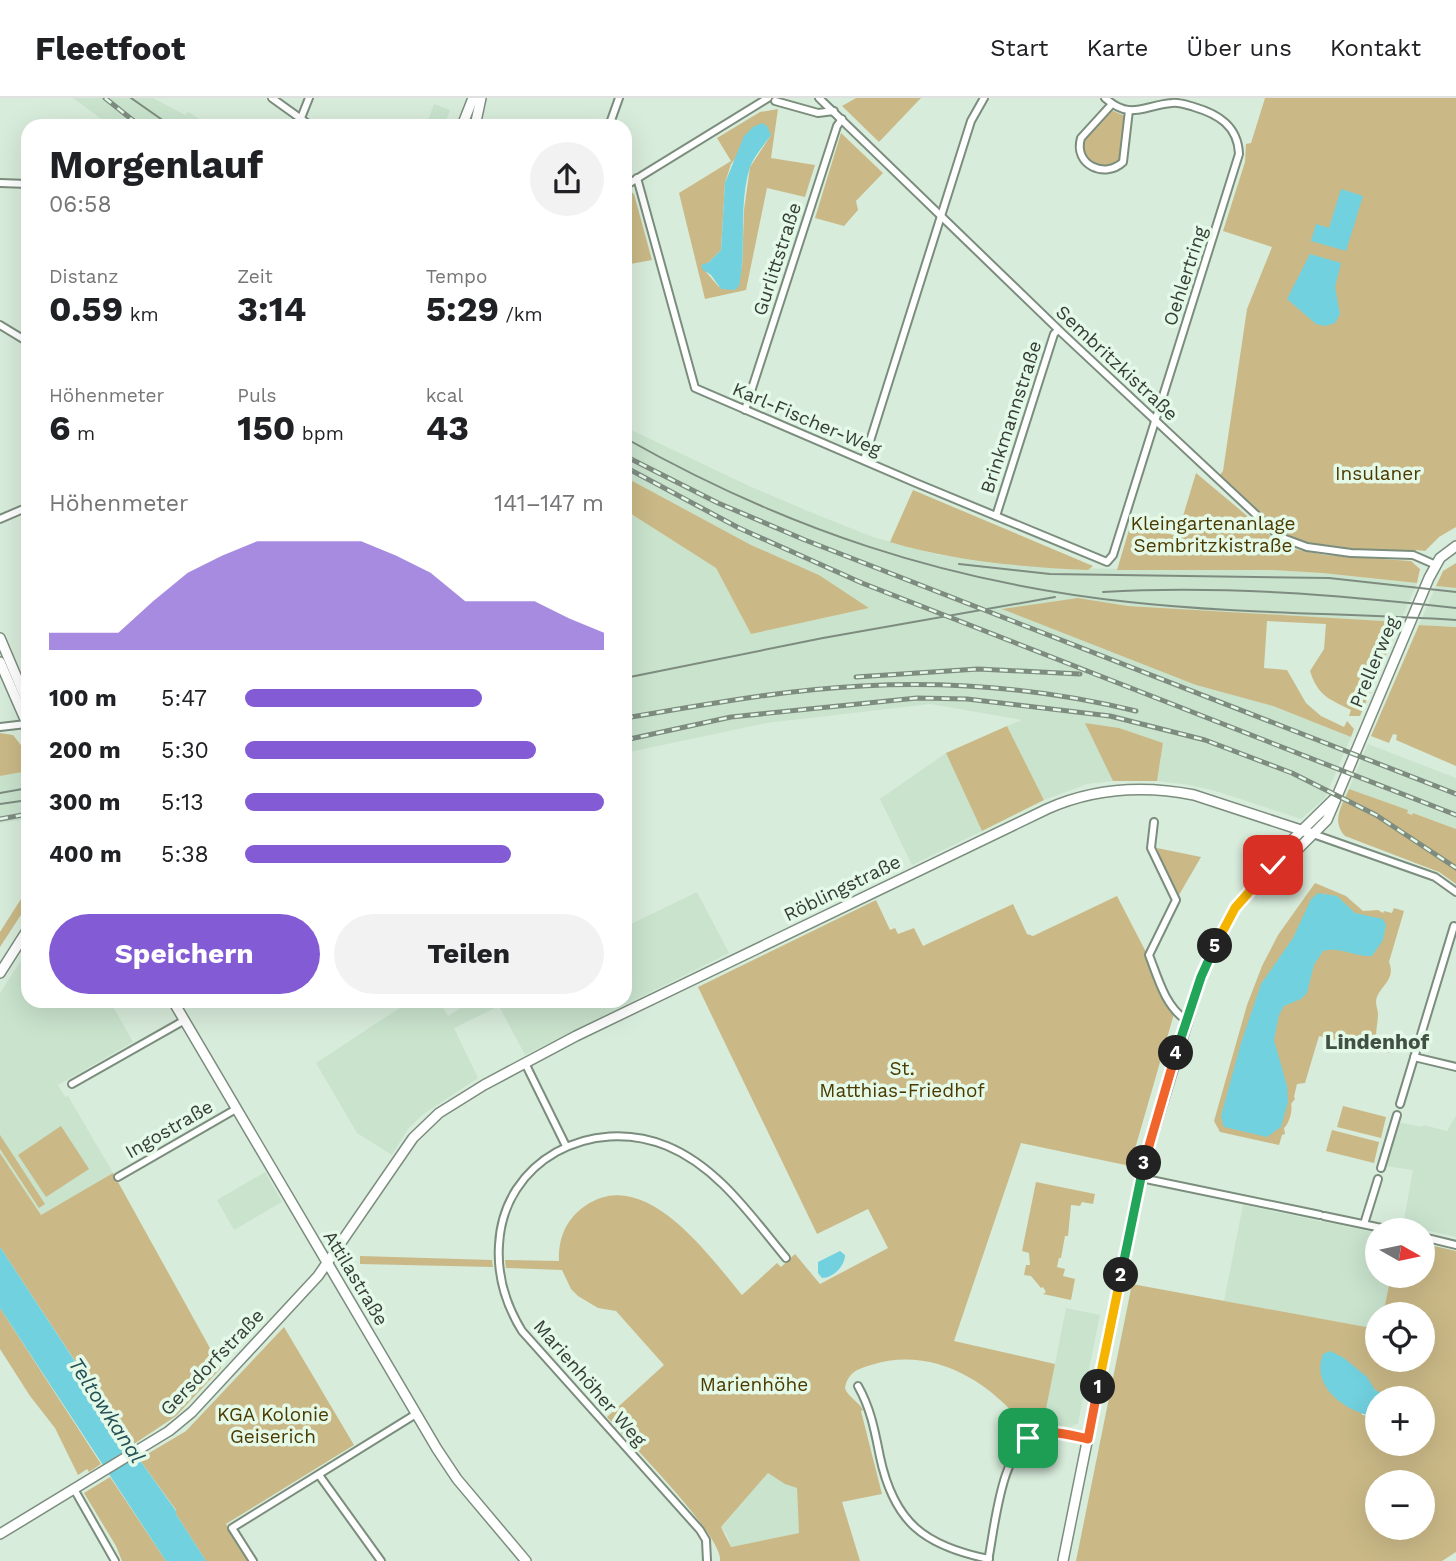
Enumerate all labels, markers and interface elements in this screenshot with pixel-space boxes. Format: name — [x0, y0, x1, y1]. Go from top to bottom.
text: Fleetfoot — [35, 29, 186, 68]
text: Start — [990, 34, 1048, 62]
text: Karte — [1086, 34, 1148, 62]
text: Über uns — [1186, 34, 1292, 62]
text: Kontakt — [1330, 34, 1421, 62]
button: share — [530, 142, 604, 216]
text: Morgenlauf — [49, 143, 263, 187]
text: 06:58 — [49, 191, 112, 218]
street label: Gurlittstraße — [748, 199, 806, 319]
street label: Oehlertring — [1158, 222, 1212, 329]
text: Distanz — [49, 265, 118, 288]
text: Zeit — [237, 265, 273, 288]
text: Tempo — [426, 265, 487, 288]
text: 0.59 — [49, 288, 123, 330]
text: 3:14 — [237, 288, 306, 330]
text: 5:29 — [426, 288, 499, 330]
street label: Sembritzkistraße — [1051, 300, 1183, 426]
text: km — [123, 303, 159, 326]
text: /km — [499, 303, 543, 326]
street label: Brinkmannstraße — [975, 338, 1047, 496]
street label: Karl-Fischer-Weg — [729, 377, 886, 461]
text: Höhenmeter — [49, 384, 164, 407]
text: Puls — [237, 384, 276, 407]
text: kcal — [426, 384, 463, 407]
text: 6 — [49, 407, 71, 449]
text: 150 — [237, 407, 295, 449]
text: 43 — [426, 407, 469, 449]
text: m — [71, 422, 95, 445]
text: bpm — [295, 422, 344, 445]
park label: Insulaner — [1335, 462, 1421, 485]
text: Höhenmeter — [49, 490, 188, 517]
text: 141–147 m — [494, 490, 604, 517]
park label: Kleingartenanlage Sembritzkistraße — [1131, 512, 1295, 557]
street label: Prellerweg — [1344, 612, 1404, 711]
text: 100 m — [49, 685, 117, 712]
text: 5:47 — [161, 685, 207, 712]
text: 200 m — [49, 737, 121, 764]
text: 5:30 — [161, 737, 209, 764]
text: 300 m — [49, 789, 120, 816]
text: 5:13 — [161, 789, 204, 816]
pin — [1243, 835, 1303, 895]
text: 400 m — [49, 841, 122, 868]
text: 5:38 — [161, 841, 209, 868]
icon: check — [1254, 846, 1292, 884]
street label: Röblingstraße — [780, 850, 904, 926]
button: Speichern — [49, 914, 320, 994]
button: Teilen — [334, 914, 604, 994]
pin: 5 — [1198, 928, 1232, 964]
text: 5 — [1209, 934, 1220, 957]
district label: Lindenhof — [1325, 1029, 1429, 1054]
pin: 4 — [1158, 1035, 1194, 1070]
text: 4 — [1169, 1041, 1182, 1064]
park label: St. Matthias-Friedhof — [819, 1057, 985, 1102]
street label: Ingostraße — [121, 1095, 217, 1163]
pin: 3 — [1126, 1146, 1162, 1180]
text: 3 — [1138, 1151, 1149, 1174]
north arrow — [1365, 1218, 1435, 1288]
map controls — [1365, 1218, 1435, 1540]
street label: Attilastraße — [319, 1226, 393, 1330]
pin: 2 — [1104, 1258, 1138, 1292]
text: 2 — [1115, 1263, 1126, 1286]
button: locate — [1365, 1302, 1435, 1372]
street label: Gersdorfstraße — [155, 1304, 269, 1420]
street label: Marienhöher Weg — [529, 1315, 652, 1452]
water label: Teltowkanal — [64, 1352, 150, 1468]
pin: 1 — [1080, 1370, 1116, 1404]
park label: Marienhöhe — [700, 1373, 808, 1396]
text: 1 — [1093, 1375, 1102, 1398]
button: + — [1365, 1386, 1435, 1456]
park label: KGA Kolonie Geiserich — [217, 1403, 329, 1448]
pin — [998, 1408, 1058, 1468]
icon: arrive — [1009, 1419, 1047, 1457]
button: − — [1365, 1470, 1435, 1540]

